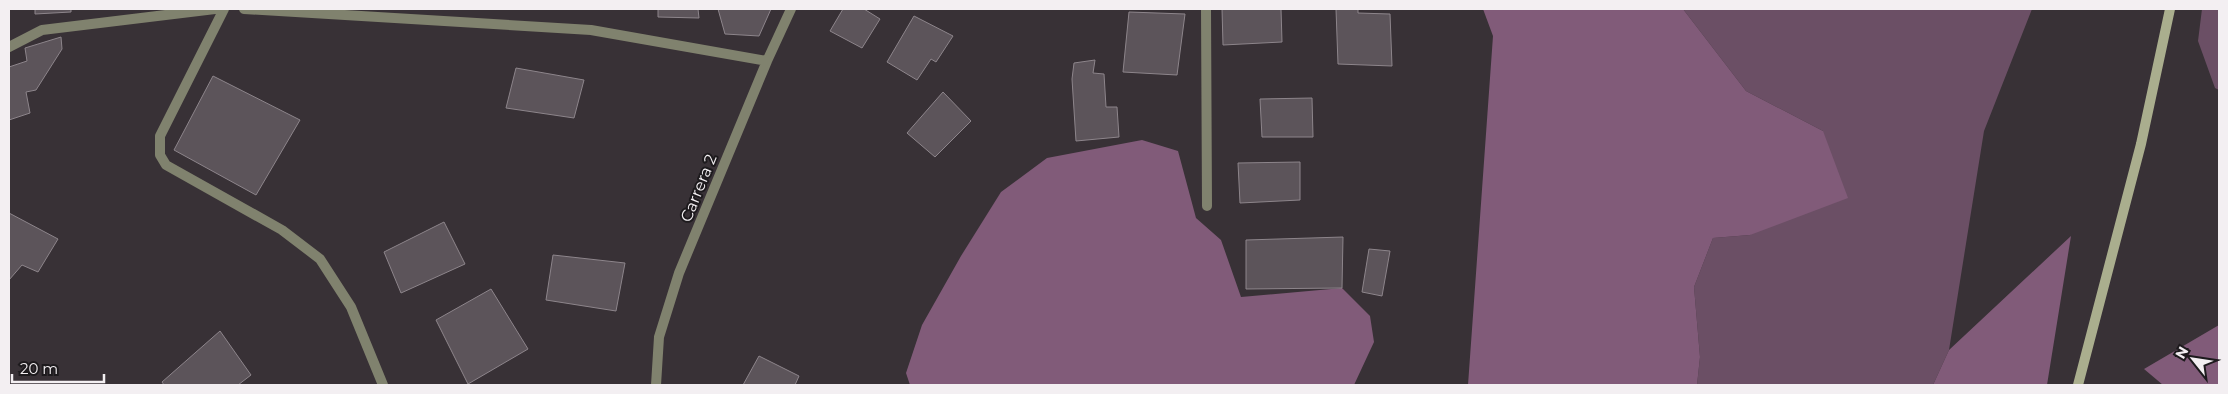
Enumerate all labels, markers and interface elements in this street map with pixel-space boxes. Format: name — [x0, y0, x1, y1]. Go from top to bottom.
street label: Carrera 2 — [676, 152, 721, 225]
north arrow — [2168, 334, 2218, 384]
text: N — [2171, 343, 2192, 362]
scale bar — [12, 352, 105, 384]
text: 20 m — [20, 359, 58, 378]

